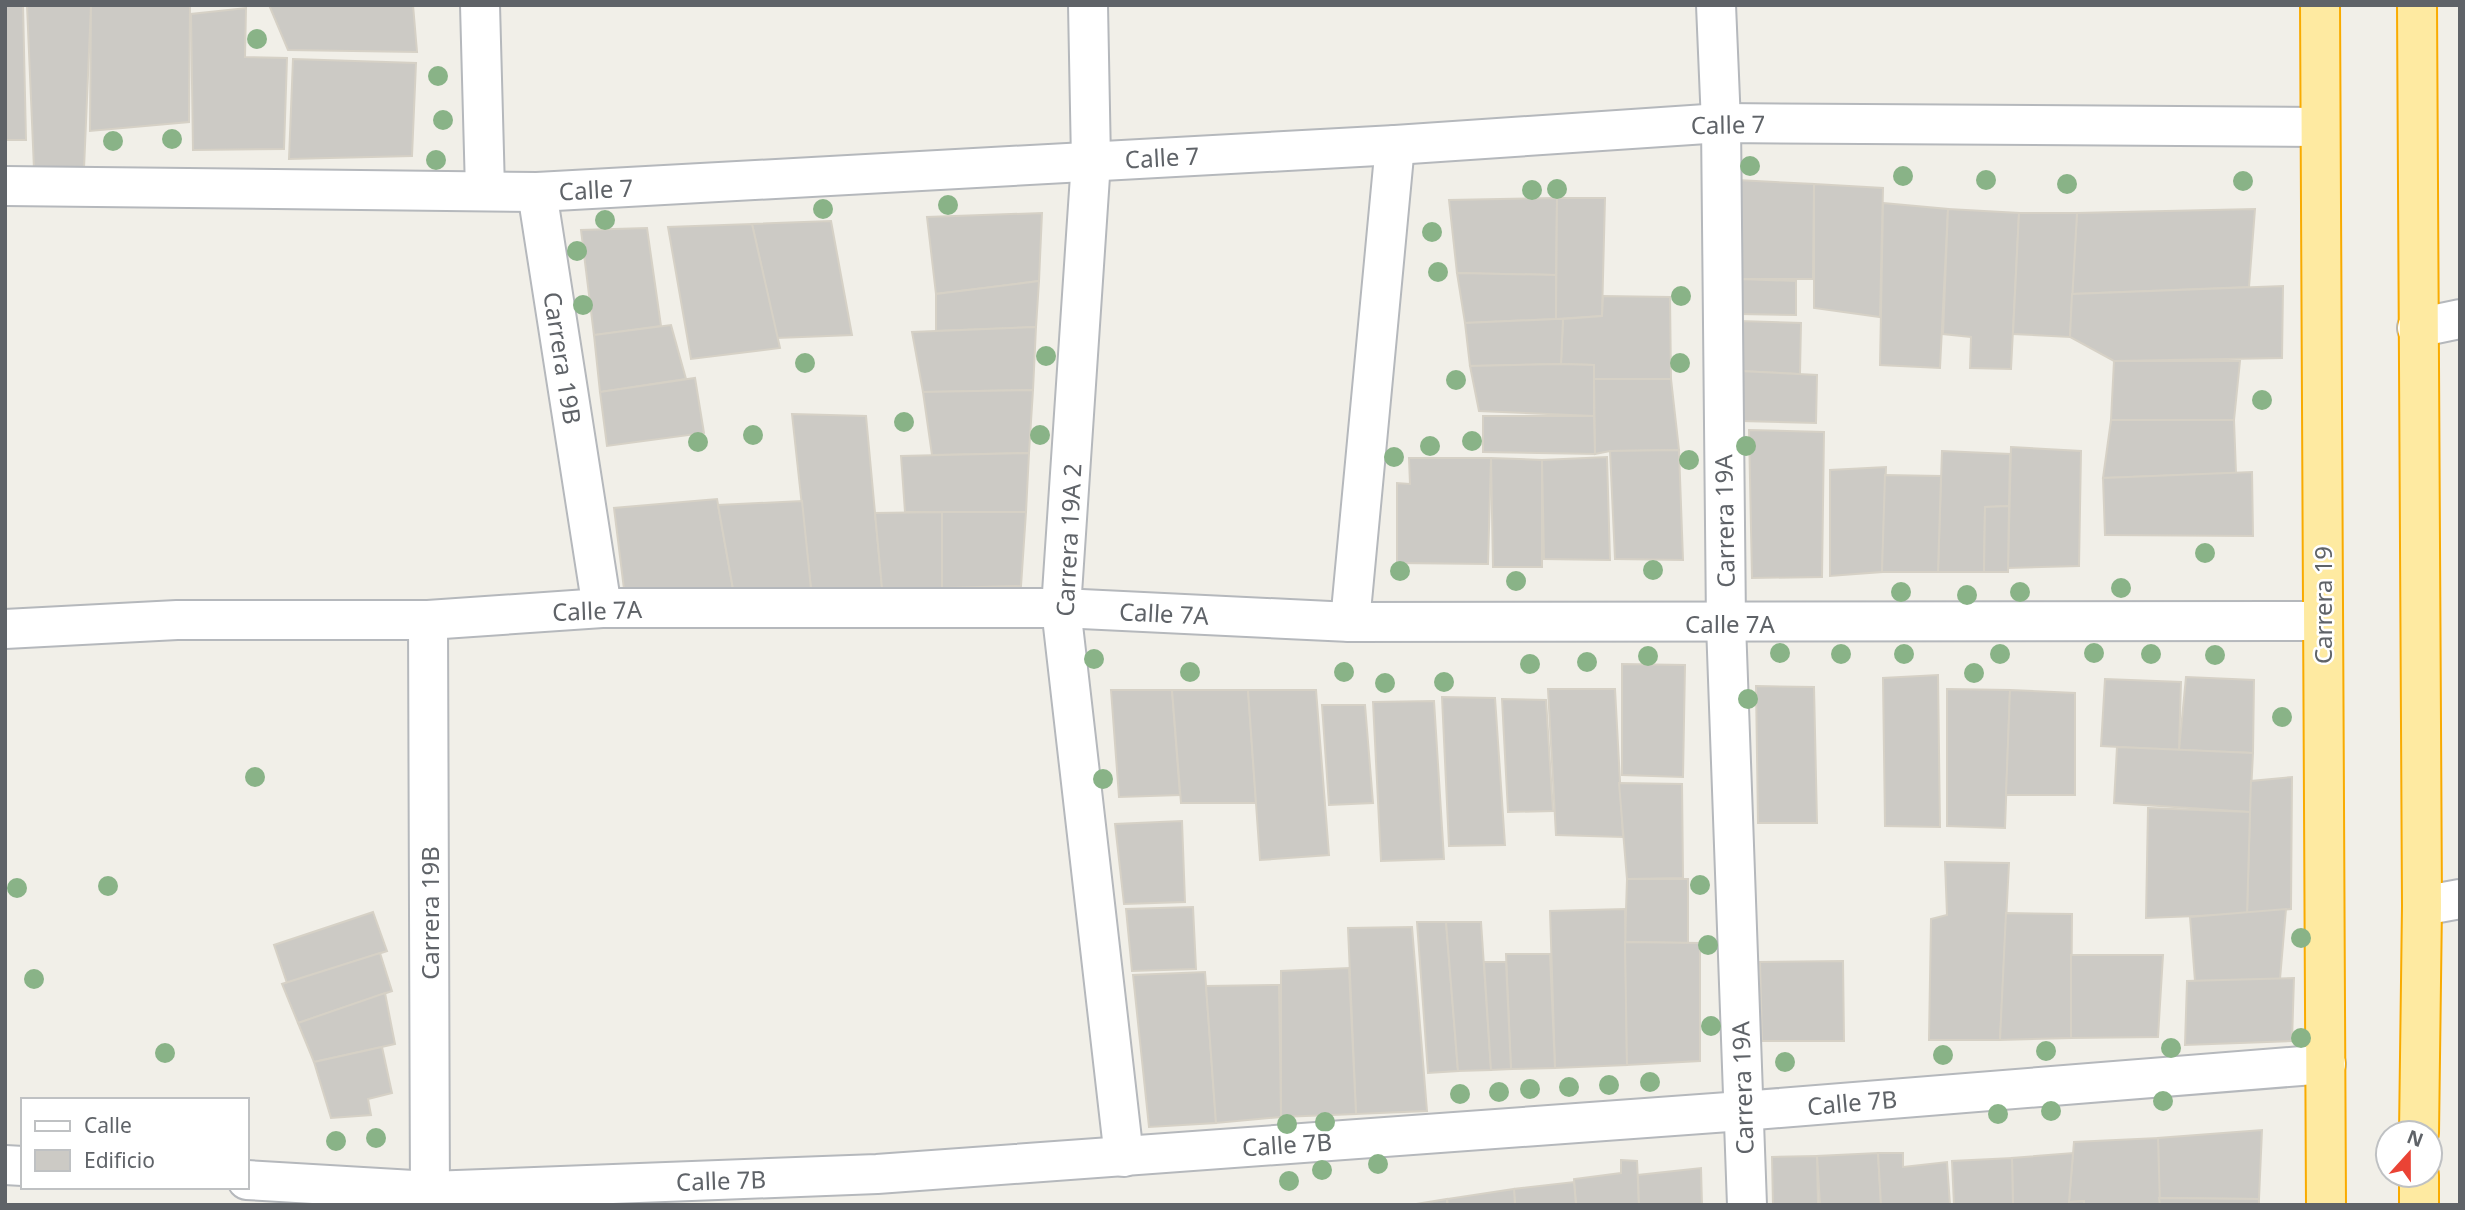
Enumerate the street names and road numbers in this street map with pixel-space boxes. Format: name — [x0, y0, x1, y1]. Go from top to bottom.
street label: Calle 7 — [1690, 107, 1766, 141]
street label: Calle 7 — [1124, 139, 1200, 175]
street label: Calle 7 — [558, 171, 634, 207]
street label: Carrera 19B — [536, 289, 590, 427]
street label: Carrera 19A — [1706, 453, 1742, 588]
street label: Carrera 19A 2 — [1048, 463, 1088, 617]
street label: Carrera 19 — [2306, 546, 2339, 664]
street label: Calle 7A — [552, 592, 643, 628]
street label: Calle 7A — [1118, 594, 1210, 632]
street label: Calle 7A — [1685, 607, 1776, 640]
street label: Carrera 19B — [413, 846, 446, 980]
street label: Carrera 19A — [1723, 1020, 1761, 1155]
street label: Calle 7B — [1806, 1082, 1898, 1122]
street label: Calle 7B — [1241, 1124, 1333, 1164]
street label: Calle 7B — [675, 1162, 767, 1198]

